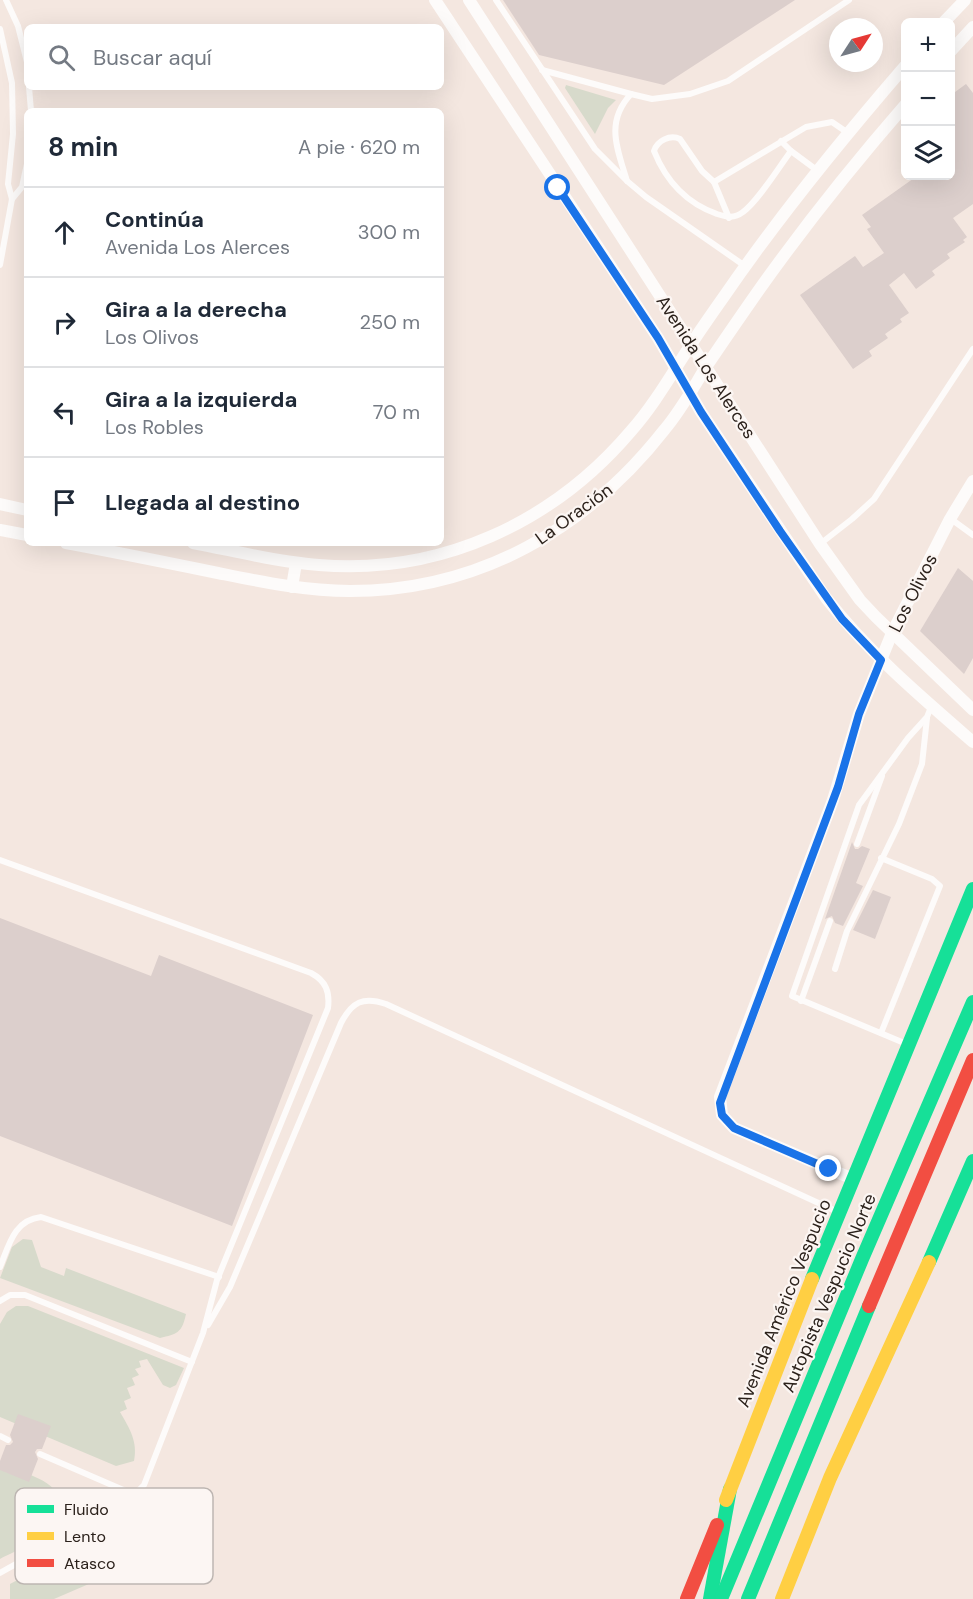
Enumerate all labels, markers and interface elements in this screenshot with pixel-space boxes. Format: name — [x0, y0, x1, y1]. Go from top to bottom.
north arrow — [829, 18, 883, 72]
map controls — [901, 18, 955, 180]
button: + — [901, 18, 955, 72]
search box — [24, 24, 444, 90]
icon: search — [45, 41, 78, 74]
text: Buscar aquí — [93, 43, 212, 72]
button: − — [901, 72, 955, 126]
button: layers — [901, 126, 955, 180]
text: 8 min — [48, 130, 118, 164]
text: A pie · 620 m — [298, 134, 420, 160]
route start — [544, 174, 570, 200]
text: Continúa — [105, 205, 204, 234]
icon: ahead — [48, 216, 81, 249]
text: 300 m — [358, 219, 420, 245]
text: Avenida Los Alerces — [105, 234, 290, 260]
street label: Avenida Los Alerces — [651, 291, 761, 443]
text: Gira a la derecha — [105, 295, 287, 324]
icon: right — [48, 306, 81, 339]
text: 250 m — [359, 309, 420, 335]
text: Los Olivos — [105, 324, 199, 350]
text: Gira a la izquierda — [105, 385, 297, 414]
icon: left — [48, 396, 81, 429]
text: 70 m — [373, 399, 420, 425]
text: Los Robles — [105, 414, 204, 440]
street label: La Oración — [531, 478, 617, 550]
icon: arrive — [48, 486, 81, 519]
text: Llegada al destino — [105, 488, 300, 517]
street label: Los Olivos — [883, 550, 943, 636]
route end — [815, 1155, 841, 1181]
street label: Autopista Vespucio Norte — [776, 1190, 882, 1396]
street label: Avenida Américo Vespucio — [731, 1195, 837, 1411]
legend — [15, 1488, 213, 1584]
text: Fluido — [64, 1499, 109, 1520]
text: Lento — [64, 1526, 106, 1547]
text: Atasco — [64, 1553, 116, 1574]

